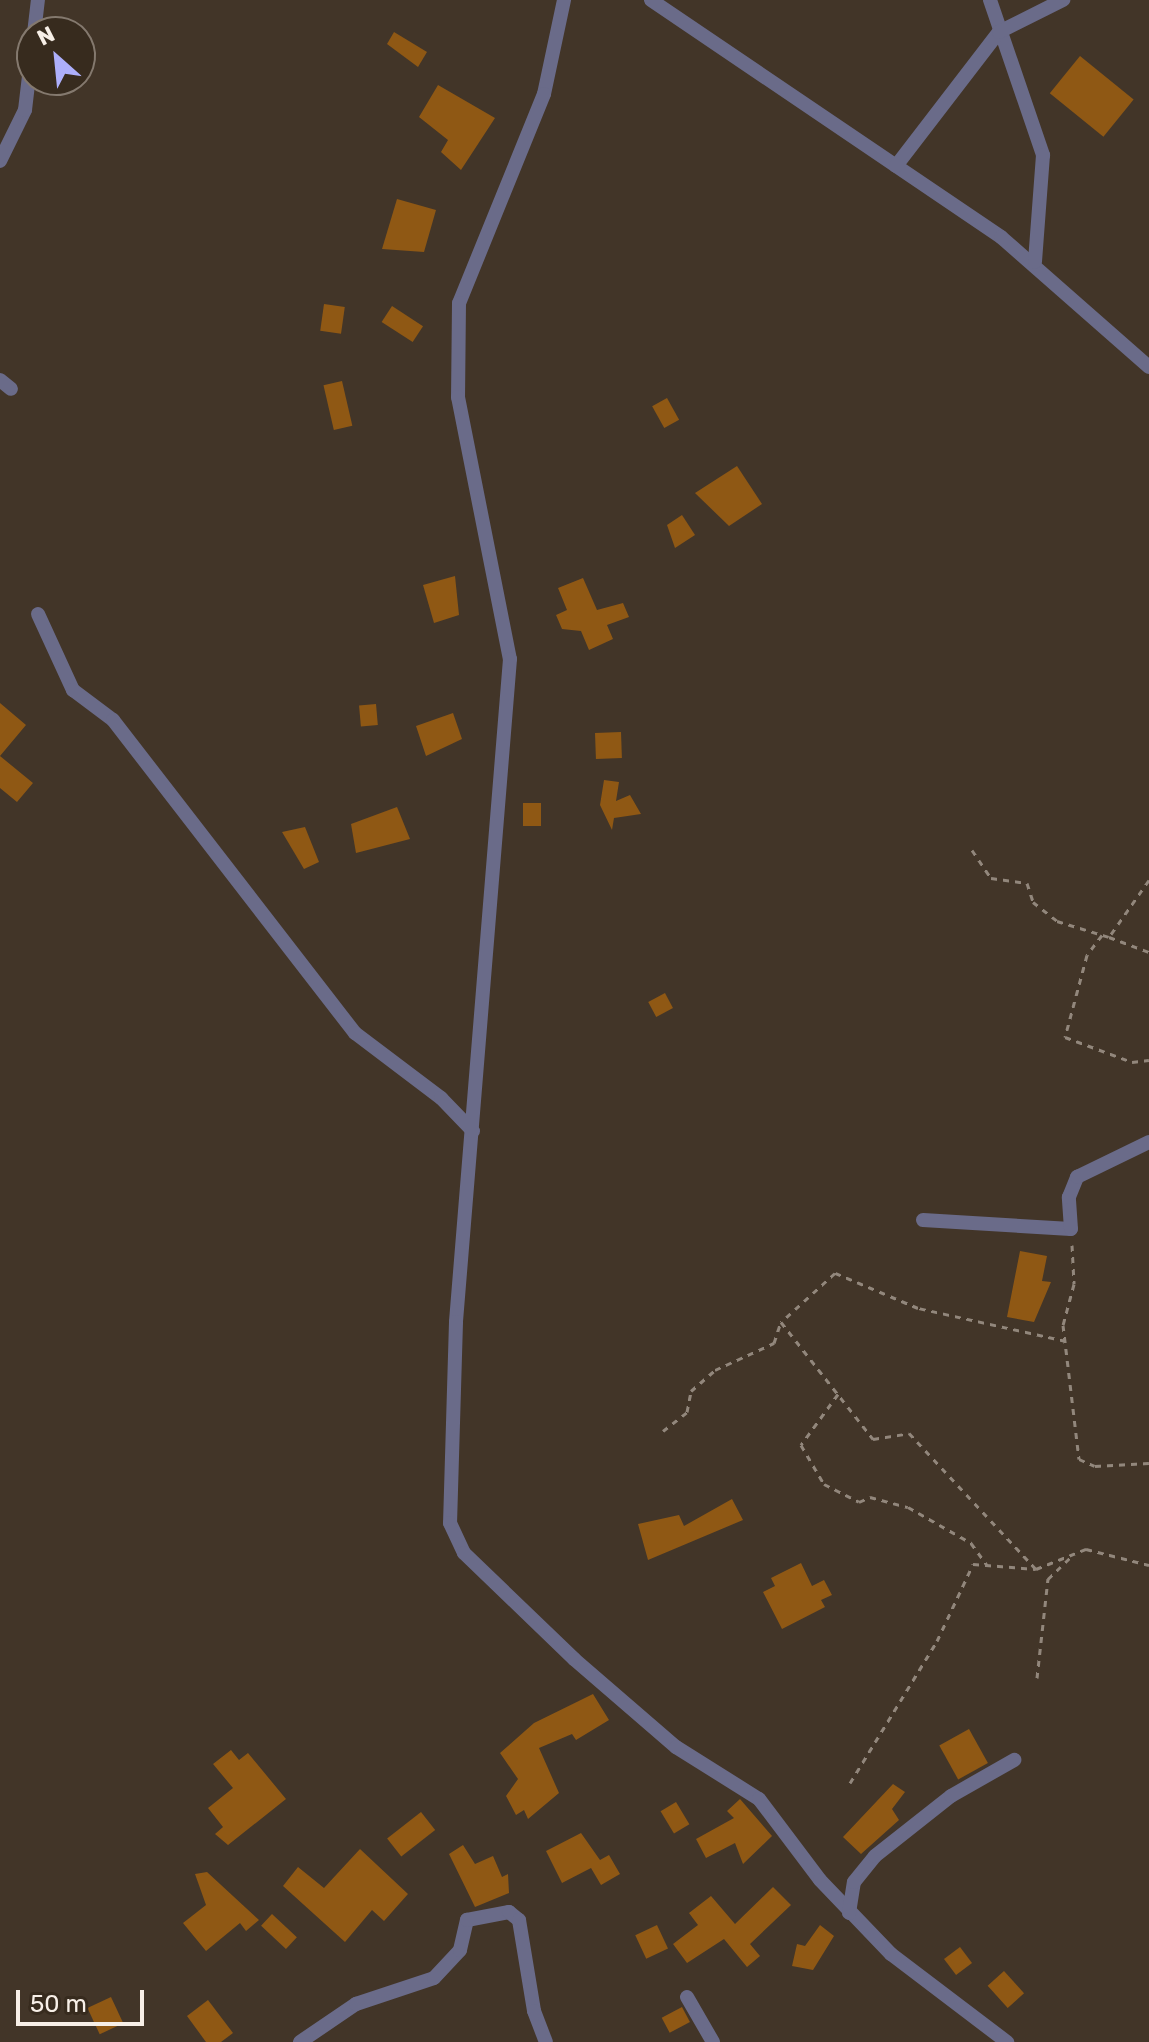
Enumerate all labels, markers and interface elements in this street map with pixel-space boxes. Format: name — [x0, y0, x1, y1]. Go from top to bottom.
north arrow — [16, 16, 96, 96]
text: N — [33, 20, 59, 52]
scale bar — [20, 1974, 148, 2024]
text: 50 m — [30, 1990, 87, 2018]

